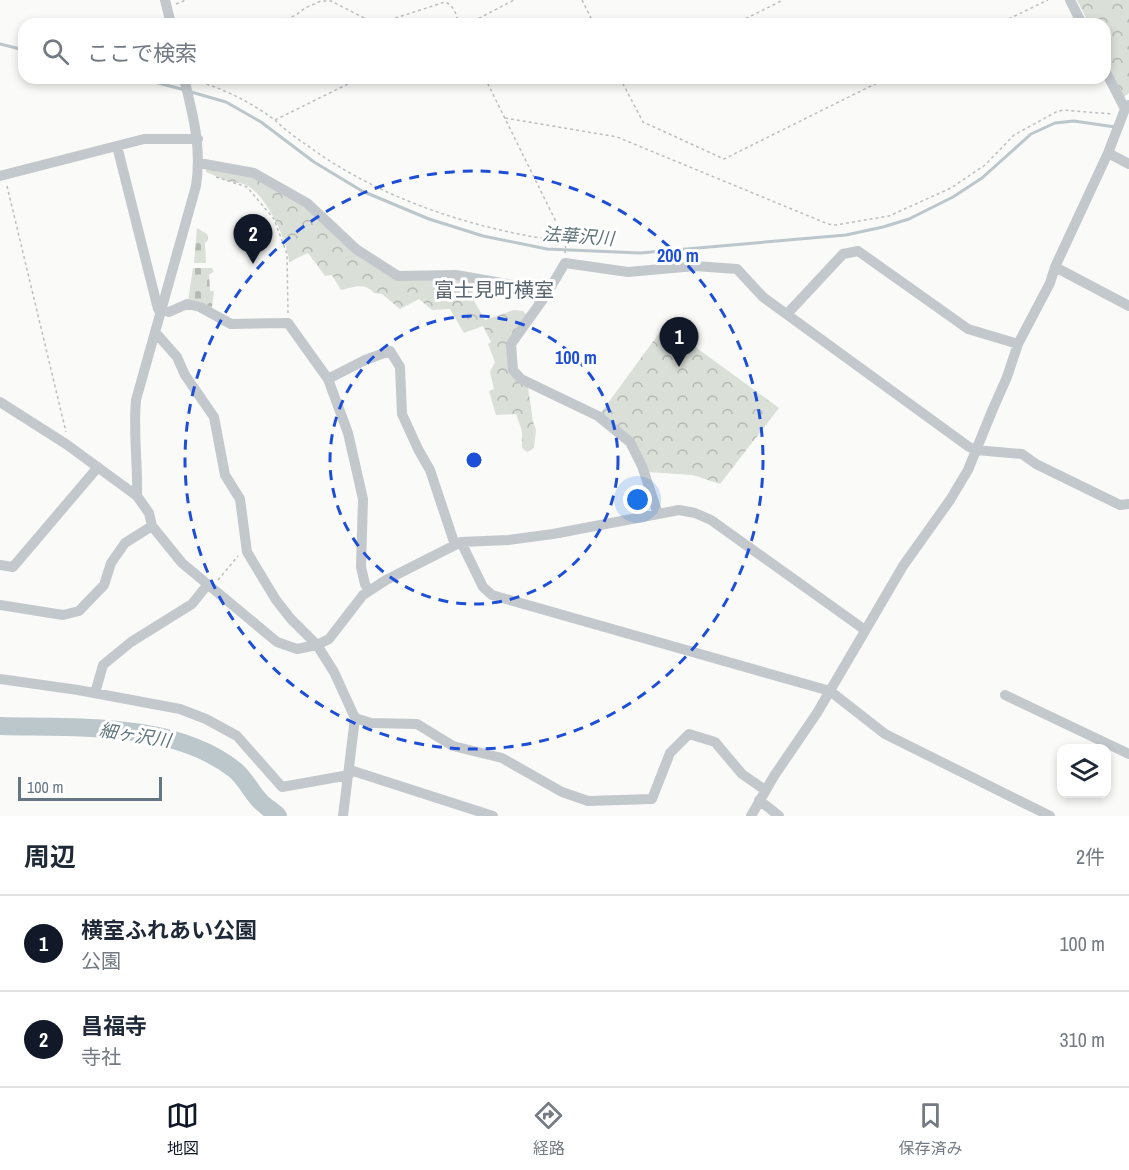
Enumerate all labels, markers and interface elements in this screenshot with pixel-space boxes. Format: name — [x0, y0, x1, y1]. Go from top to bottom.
search box — [18, 18, 1111, 84]
icon: search — [39, 35, 72, 68]
text: ここで検索 — [87, 38, 197, 68]
pin: 2 — [234, 214, 272, 264]
water label: 法華沢川 — [541, 221, 617, 251]
text: 200 m — [657, 243, 699, 268]
district label: 富士見町横室 — [434, 276, 554, 303]
pin: 1 — [660, 318, 698, 367]
text: 100 m — [555, 345, 597, 370]
centre of rings — [464, 450, 484, 470]
your location — [623, 485, 652, 514]
water label: 細ヶ沢川 — [97, 717, 174, 753]
map controls — [1057, 744, 1111, 798]
button: layers — [1057, 744, 1111, 798]
scale bar — [18, 774, 162, 802]
text: 100 m — [27, 776, 63, 798]
text: 周辺 — [24, 839, 76, 874]
text: 2件 — [1076, 843, 1105, 870]
text: 横室ふれあい公園 — [81, 915, 257, 945]
text: 1 — [39, 930, 48, 957]
text: 100 m — [1059, 930, 1105, 957]
text: 公園 — [81, 947, 121, 974]
text: 昌福寺 — [81, 1011, 147, 1041]
text: 2 — [39, 1026, 48, 1053]
text: 310 m — [1059, 1026, 1105, 1053]
text: 寺社 — [81, 1043, 121, 1070]
tab: 地図 — [166, 1099, 199, 1159]
tab: 経路 — [532, 1099, 565, 1159]
tab: 保存済み — [898, 1099, 962, 1159]

